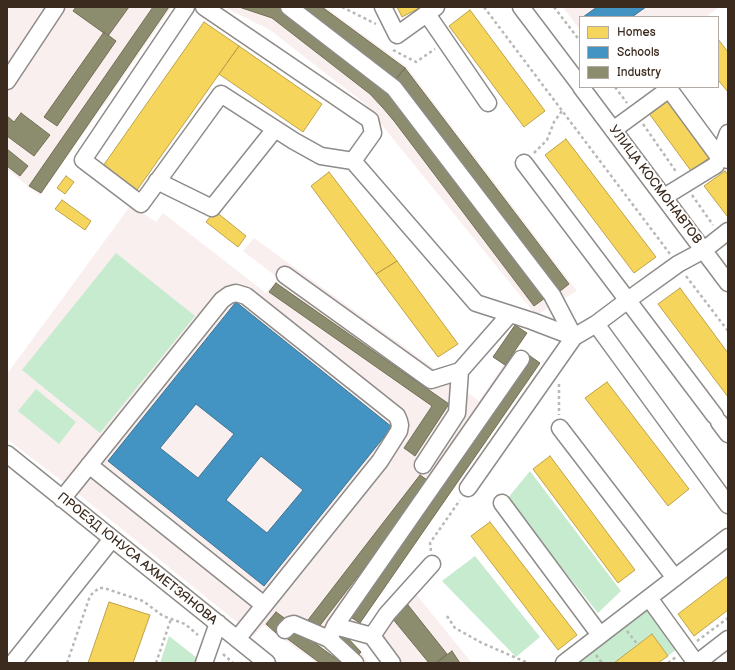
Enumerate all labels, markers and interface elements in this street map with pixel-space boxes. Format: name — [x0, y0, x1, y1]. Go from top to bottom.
legend — [579, 16, 719, 88]
text: Homes — [617, 25, 656, 40]
text: Schools — [617, 45, 660, 60]
text: Industry — [617, 65, 661, 80]
street label: УЛИЦА КОСМОНАВТОВ — [605, 123, 705, 247]
street label: ПРОЕЗД ЮНУСА АХМЕТЗЯНОВА — [54, 490, 220, 628]

